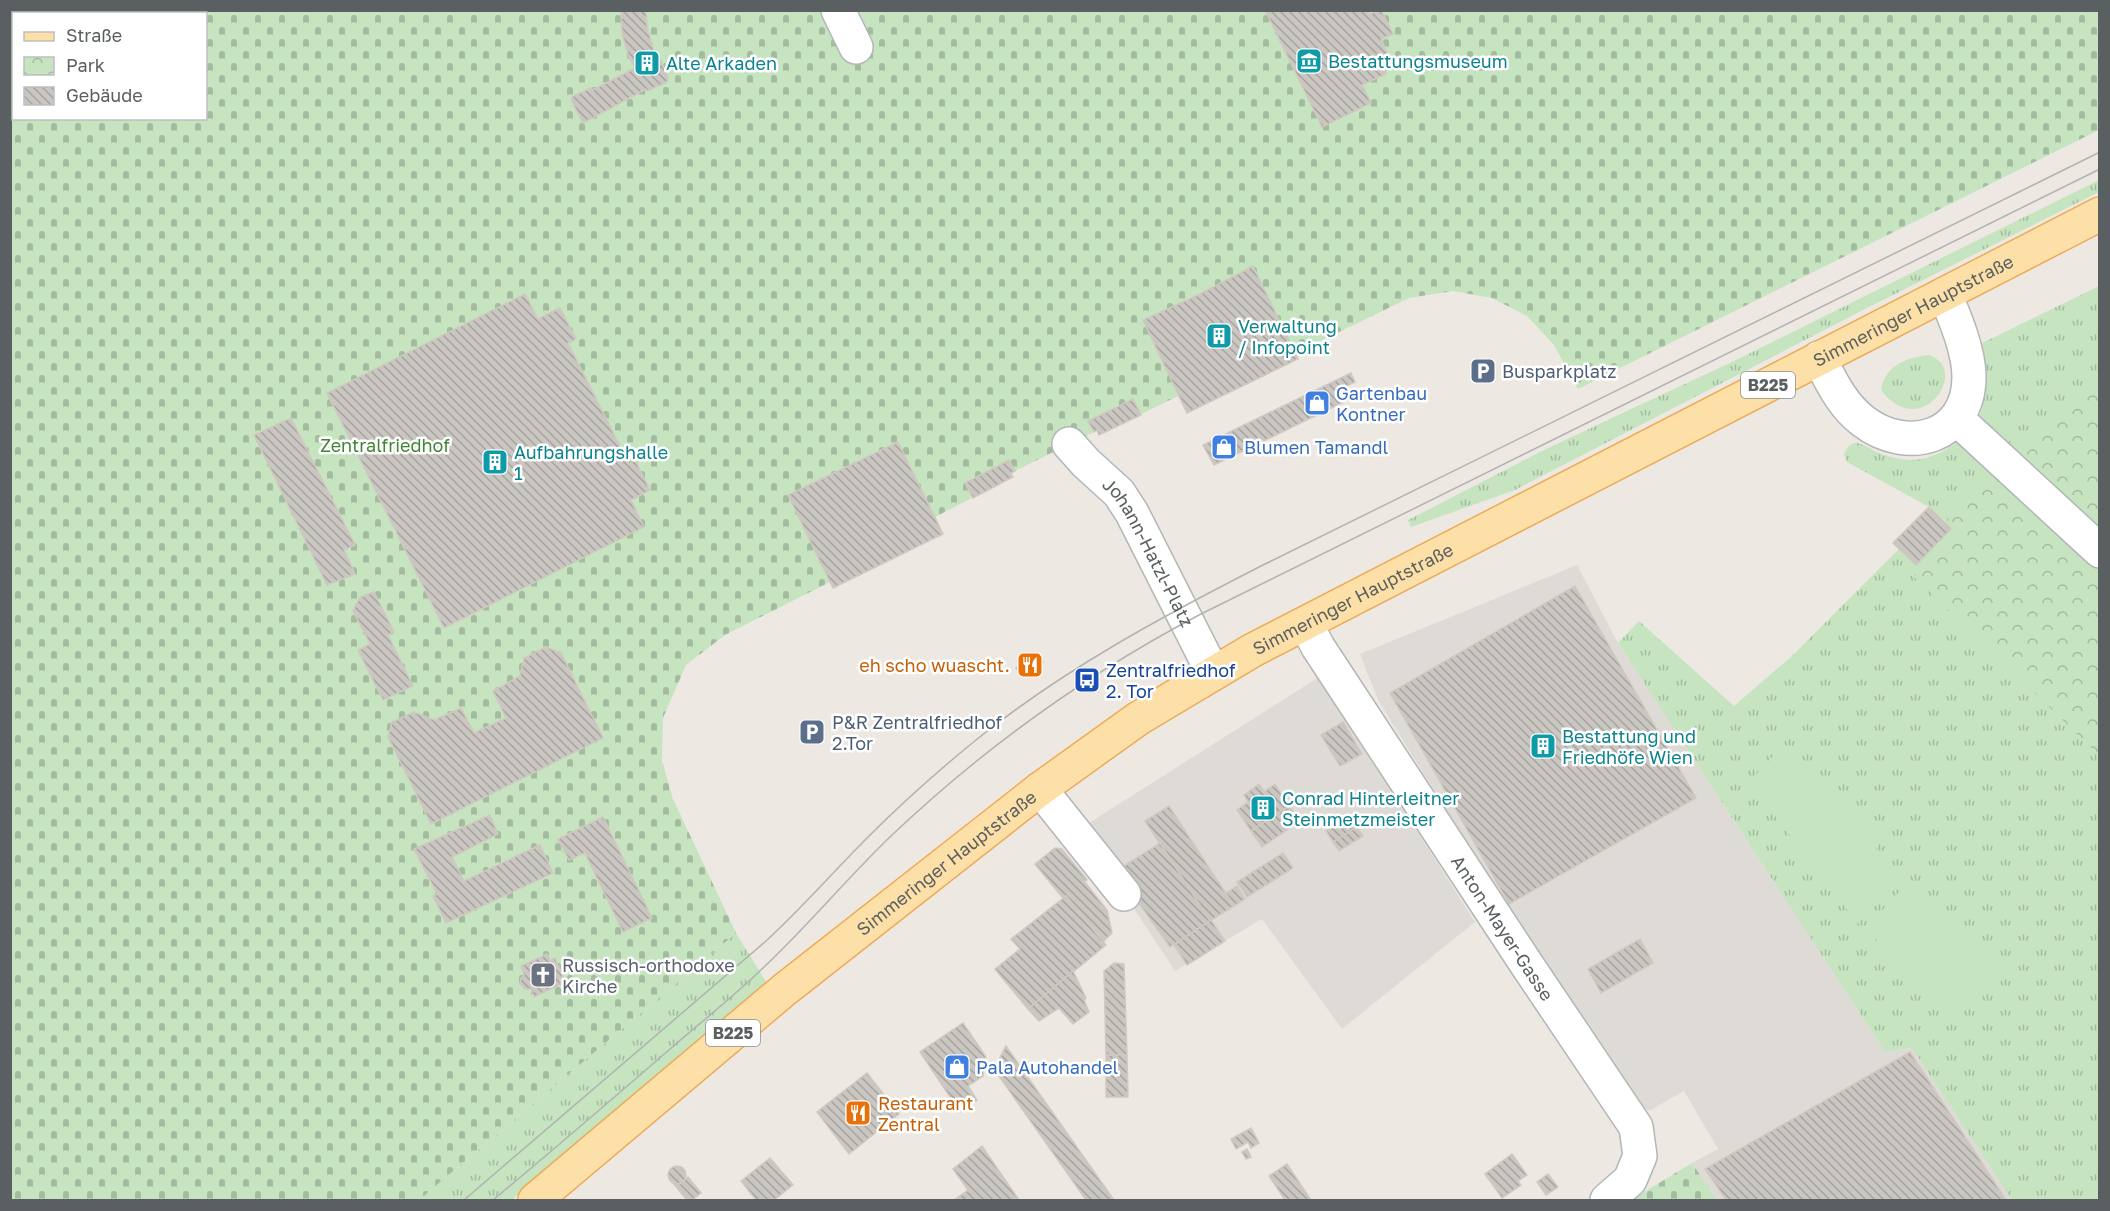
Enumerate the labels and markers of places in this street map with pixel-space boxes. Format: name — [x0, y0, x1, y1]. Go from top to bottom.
museum icon: Bestattungsmuseum — [1294, 46, 1324, 76]
building icon: Alte Arkaden — [632, 48, 662, 78]
place label: Bestattungsmuseum — [1328, 50, 1508, 72]
place label: Alte Arkaden — [666, 52, 777, 74]
place label: Verwaltung / Infopoint — [1238, 315, 1337, 358]
building icon: Verwaltung / Infopoint — [1204, 321, 1234, 351]
parking icon: Busparkplatz — [1468, 356, 1498, 386]
place label: Busparkplatz — [1502, 360, 1616, 382]
place label: Gartenbau Kontner — [1336, 382, 1427, 425]
shop icon: Gartenbau Kontner — [1302, 388, 1332, 418]
shop icon: Blumen Tamandl — [1209, 432, 1239, 462]
place label: Blumen Tamandl — [1244, 436, 1389, 458]
place label: Aufbahrungshalle 1 — [514, 441, 668, 484]
building icon: Aufbahrungshalle 1 — [480, 447, 510, 477]
restaurant icon: eh scho wuascht. — [1015, 650, 1045, 680]
place label: eh scho wuascht. — [859, 654, 1010, 676]
place label: Zentralfriedhof 2. Tor — [1106, 659, 1236, 702]
bus stop icon: Zentralfriedhof 2. Tor — [1072, 665, 1102, 695]
place label: P&R Zentralfriedhof 2.Tor — [832, 711, 1003, 754]
parking icon: P&R Zentralfriedhof 2.Tor — [797, 717, 827, 747]
place label: Bestattung und Friedhöfe Wien — [1562, 725, 1696, 768]
building icon: Bestattung und Friedhöfe Wien — [1528, 731, 1558, 761]
place label: Conrad Hinterleitner Steinmetzmeister — [1282, 787, 1459, 830]
building icon: Conrad Hinterleitner Steinmetzmeister — [1248, 793, 1278, 823]
place label: Russisch-orthodoxe Kirche — [562, 954, 735, 997]
church icon: Russisch-orthodoxe Kirche — [528, 960, 558, 990]
shop icon: Pala Autohandel — [942, 1052, 972, 1082]
place label: Pala Autohandel — [976, 1056, 1119, 1078]
place label: Restaurant Zentral — [878, 1092, 973, 1135]
restaurant icon: Restaurant Zentral — [843, 1098, 873, 1128]

